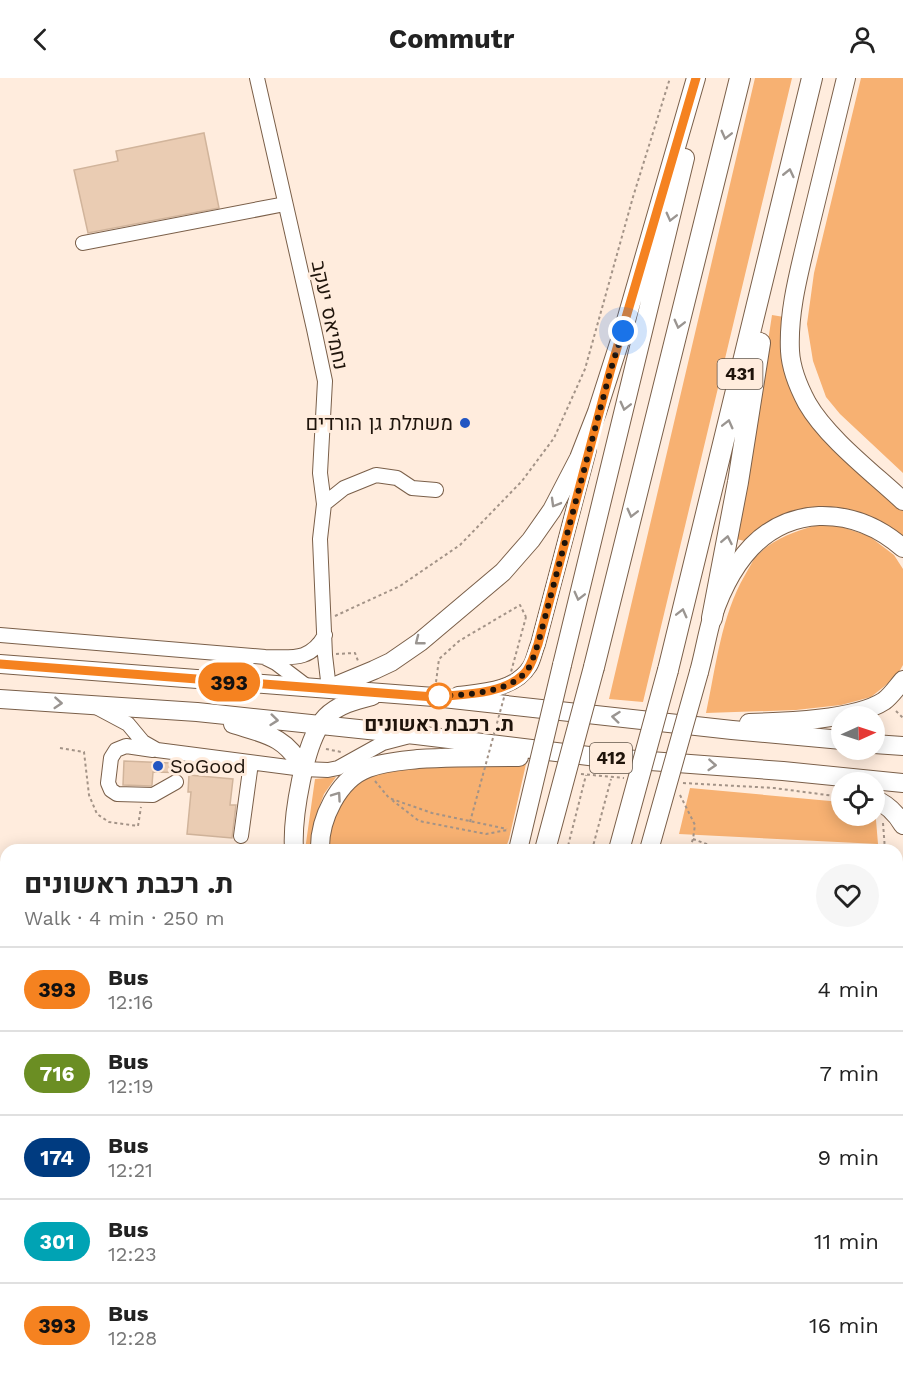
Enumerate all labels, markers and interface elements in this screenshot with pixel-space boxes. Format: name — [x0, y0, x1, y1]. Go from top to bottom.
icon: back — [24, 23, 57, 56]
text: Commutr — [389, 23, 514, 55]
icon: person — [846, 23, 879, 56]
one-way arrow — [720, 130, 733, 140]
one-way arrow — [781, 168, 794, 178]
one-way arrow — [665, 211, 678, 221]
street label: נחמיאס יעקב — [307, 258, 353, 372]
your location — [608, 316, 638, 346]
one-way arrow — [673, 319, 686, 329]
road number: 431 — [718, 359, 762, 389]
one-way arrow — [619, 401, 632, 411]
place label: משתלת גן הורדים — [305, 411, 453, 435]
marker: משתלת גן הורדים — [458, 416, 472, 430]
one-way arrow — [721, 419, 734, 429]
one-way arrow — [551, 497, 563, 508]
one-way arrow — [627, 508, 640, 518]
one-way arrow — [720, 535, 733, 545]
one-way arrow — [574, 590, 587, 600]
one-way arrow — [675, 609, 688, 619]
one-way arrow — [415, 634, 426, 645]
line badge: 393 — [194, 662, 264, 702]
text: 393 — [210, 670, 248, 695]
marker: ת. רכבת ראשונים — [426, 683, 452, 709]
one-way arrow — [54, 696, 63, 709]
north arrow — [831, 706, 885, 760]
map controls — [831, 706, 885, 826]
one-way arrow — [612, 711, 621, 724]
place label: ת. רכבת ראשונים — [364, 712, 514, 736]
one-way arrow — [269, 713, 278, 726]
road number: 412 — [590, 743, 632, 773]
place label: SoGood — [170, 754, 246, 778]
one-way arrow — [708, 758, 717, 771]
marker: SoGood — [151, 759, 165, 773]
button: locate — [831, 772, 885, 826]
one-way arrow — [330, 792, 341, 803]
button: heart — [816, 864, 879, 927]
text: ת. רכבת ראשונים — [24, 867, 233, 900]
text: Walk · 4 min · 250 m — [24, 906, 225, 930]
text: Bus — [108, 965, 148, 990]
text: 393 — [38, 977, 76, 1002]
text: 4 min — [818, 977, 879, 1002]
text: 12:16 — [108, 990, 153, 1014]
text: Bus — [108, 1049, 148, 1074]
text: 716 — [40, 1061, 74, 1086]
text: 7 min — [819, 1061, 879, 1086]
text: 12:19 — [108, 1074, 154, 1098]
text: Bus — [108, 1133, 148, 1158]
text: 174 — [40, 1145, 74, 1170]
text: 9 min — [817, 1145, 879, 1170]
text: 12:21 — [108, 1158, 153, 1182]
text: Bus — [108, 1217, 148, 1242]
text: 301 — [39, 1229, 75, 1254]
text: 11 min — [814, 1229, 879, 1254]
text: 12:23 — [108, 1242, 157, 1266]
text: Bus — [108, 1301, 148, 1326]
text: 393 — [38, 1313, 76, 1338]
text: 16 min — [809, 1313, 879, 1338]
text: 12:28 — [108, 1326, 157, 1350]

